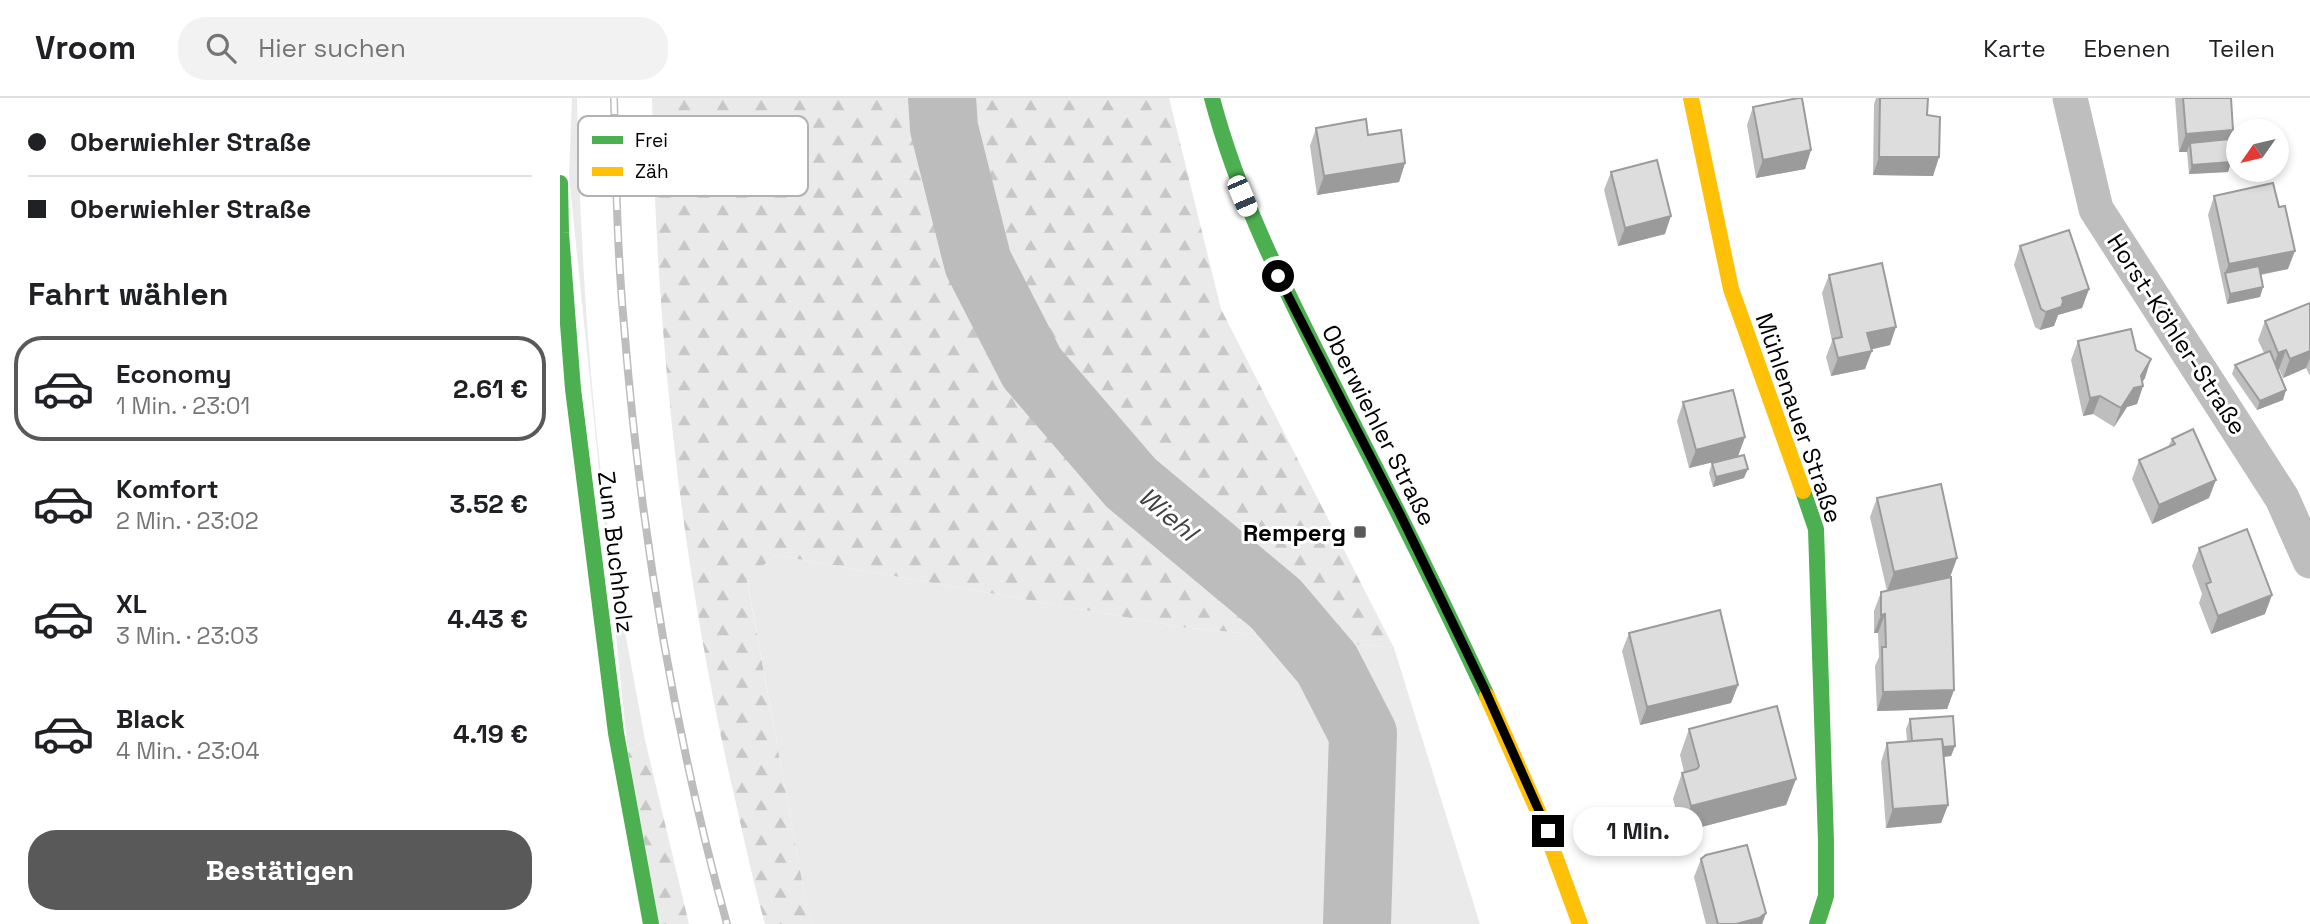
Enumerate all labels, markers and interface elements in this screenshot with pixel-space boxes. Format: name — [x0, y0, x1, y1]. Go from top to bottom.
search box — [178, 17, 668, 80]
text: Vroom — [35, 27, 136, 69]
icon: search — [202, 29, 240, 67]
text: Hier suchen — [258, 31, 406, 65]
text: Karte — [1983, 33, 2046, 64]
text: Ebenen — [2084, 33, 2170, 64]
text: Teilen — [2208, 33, 2275, 64]
legend — [578, 116, 808, 196]
north arrow — [2226, 119, 2289, 182]
map controls — [2226, 119, 2289, 182]
text: Oberwiehler Straße — [70, 125, 311, 159]
text: Frei — [635, 128, 668, 153]
text: Zäh — [635, 159, 669, 184]
car — [1225, 173, 1260, 219]
text: Oberwiehler Straße — [70, 192, 311, 226]
street label: Horst-Köhler-Straße — [2100, 227, 2254, 441]
route start — [1262, 260, 1294, 292]
text: Fahrt wählen — [28, 274, 228, 314]
street label: Mühlenauer Straße — [1749, 309, 1849, 527]
street label: Oberwiehler Straße — [1315, 319, 1443, 531]
icon: car — [32, 357, 95, 420]
text: Economy — [116, 357, 232, 391]
text: 2.61 € — [453, 372, 528, 406]
text: 1 Min. · 23:01 — [116, 391, 250, 421]
street label: Zum Buchholz — [591, 469, 641, 635]
icon: car — [32, 472, 95, 535]
text: Komfort — [116, 472, 219, 506]
water label: Wiehl — [1131, 479, 1207, 550]
text: 3.52 € — [449, 487, 528, 521]
text: 2 Min. · 23:02 — [116, 506, 259, 536]
place label: Remperg — [1243, 517, 1346, 548]
marker: Remperg — [1352, 524, 1368, 540]
icon: car — [32, 587, 95, 650]
text: XL — [116, 587, 147, 621]
text: 4.43 € — [447, 602, 528, 636]
text: 3 Min. · 23:03 — [116, 621, 259, 651]
icon: car — [32, 702, 95, 765]
text: Black — [116, 702, 185, 736]
text: 4.19 € — [453, 717, 528, 751]
text: 4 Min. · 23:04 — [116, 736, 260, 766]
callout: 1 Min. — [1572, 806, 1702, 856]
route end — [1532, 815, 1564, 847]
text: 1 Min. — [1606, 816, 1670, 846]
button: Bestätigen — [28, 830, 532, 910]

